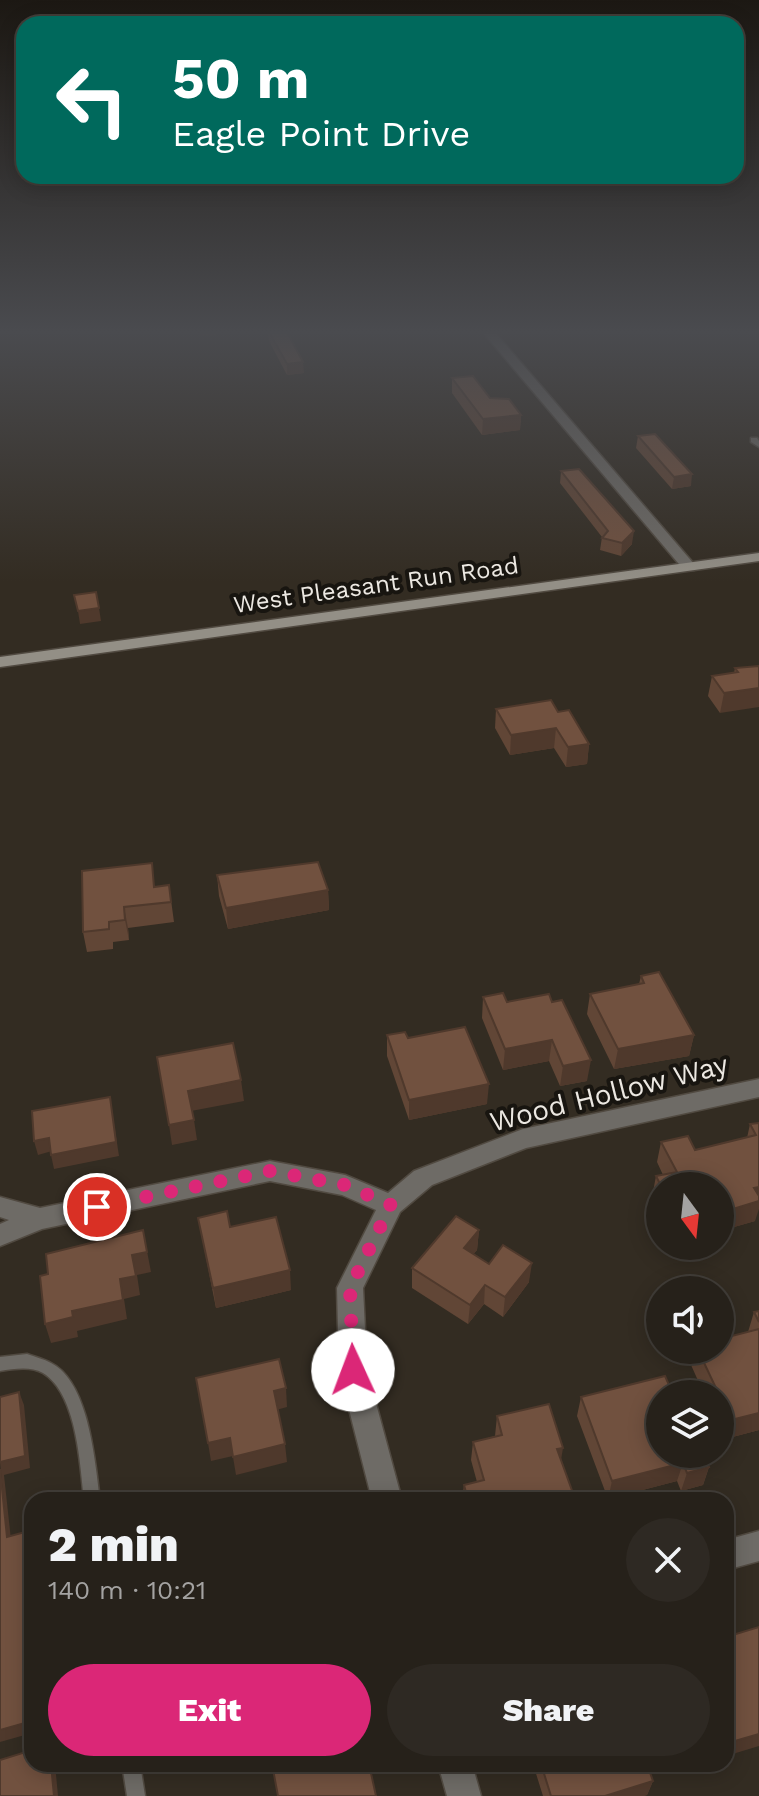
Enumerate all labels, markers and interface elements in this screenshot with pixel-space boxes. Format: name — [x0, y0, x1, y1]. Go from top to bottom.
text: 50 m — [172, 46, 309, 112]
icon: left — [40, 48, 144, 152]
text: Eagle Point Drive — [172, 113, 470, 155]
street label: West Pleasant Run Road — [232, 551, 520, 619]
street label: Wood Hollow Way — [487, 1047, 732, 1139]
north arrow — [646, 1172, 734, 1260]
map controls — [646, 1172, 734, 1468]
pin — [63, 1173, 131, 1241]
icon: arrive — [75, 1185, 119, 1229]
button: sound — [646, 1276, 734, 1364]
position arrow — [311, 1328, 395, 1412]
button: layers — [646, 1380, 734, 1468]
text: 2 min — [48, 1516, 179, 1573]
button: close — [626, 1518, 710, 1602]
text: 140 m · 10:21 — [48, 1575, 206, 1605]
button: Exit — [48, 1664, 371, 1756]
button: Share — [387, 1664, 710, 1756]

